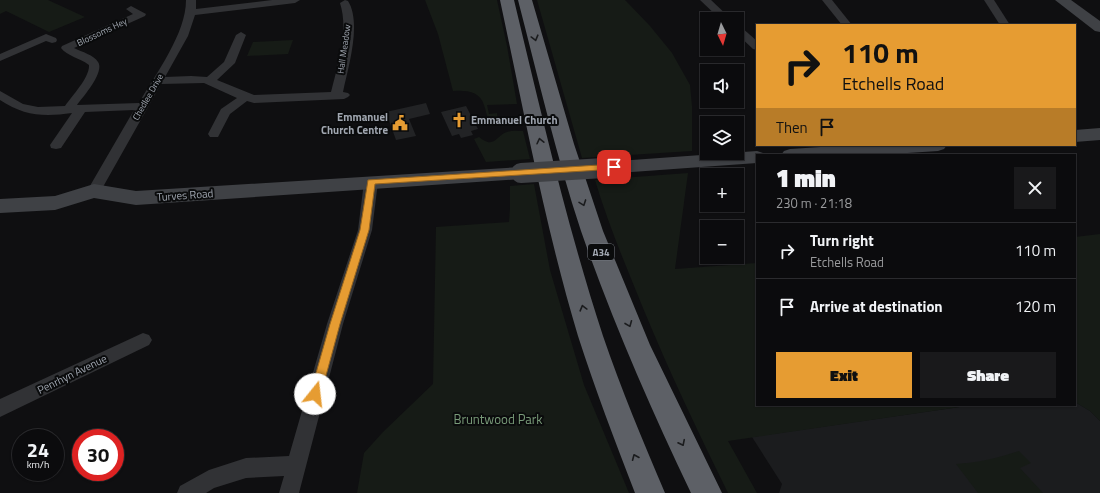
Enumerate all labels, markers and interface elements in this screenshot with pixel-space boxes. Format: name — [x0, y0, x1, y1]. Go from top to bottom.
north arrow — [700, 12, 744, 56]
map controls — [700, 12, 744, 264]
street label: Blossoms Hey — [75, 14, 130, 49]
street label: Hall Meadow — [334, 23, 353, 74]
text: 110 m — [842, 31, 919, 74]
one-way arrow — [530, 34, 539, 41]
icon: right — [776, 40, 828, 92]
button: sound — [700, 64, 744, 108]
text: Etchells Road — [842, 70, 944, 97]
street label: Chedlee Drive — [129, 71, 166, 122]
place label: Emmanuel Church Centre — [321, 109, 388, 138]
church icon: Emmanuel Church — [450, 111, 468, 129]
place label: Emmanuel Church — [471, 112, 558, 128]
public building icon: Emmanuel Church Centre — [391, 114, 409, 132]
button: layers — [700, 116, 744, 160]
text: Then — [776, 116, 808, 139]
icon: arrive — [816, 116, 838, 138]
one-way arrow — [537, 138, 545, 145]
pin — [597, 150, 631, 184]
icon: arrive — [603, 156, 625, 178]
text: 1 min — [776, 160, 836, 196]
button: close — [1014, 167, 1056, 209]
button: + — [700, 168, 744, 212]
street label: Turves Road — [156, 185, 214, 205]
text: 230 m · 21:18 — [776, 193, 852, 213]
one-way arrow — [578, 199, 587, 206]
button: − — [700, 220, 744, 264]
text: Turn right — [810, 229, 874, 252]
text: 110 m — [1015, 239, 1056, 262]
icon: right — [776, 240, 798, 262]
road number: A34 — [588, 244, 614, 260]
text: Etchells Road — [810, 252, 884, 272]
text: Arrive at destination — [810, 295, 943, 318]
text: 120 m — [1015, 295, 1056, 318]
icon: arrive — [776, 296, 798, 318]
one-way arrow — [579, 305, 588, 312]
one-way arrow — [624, 320, 632, 328]
street label: Penrhyn Avenue — [35, 350, 110, 398]
button: Exit — [776, 352, 912, 398]
button: Share — [920, 352, 1056, 398]
position arrow — [294, 373, 336, 415]
park label: Bruntwood Park — [453, 409, 543, 429]
speed limit sign: 30 — [72, 429, 124, 481]
text: 24 — [27, 434, 49, 465]
one-way arrow — [677, 439, 685, 446]
one-way arrow — [632, 454, 640, 461]
text: km/h — [27, 457, 49, 472]

